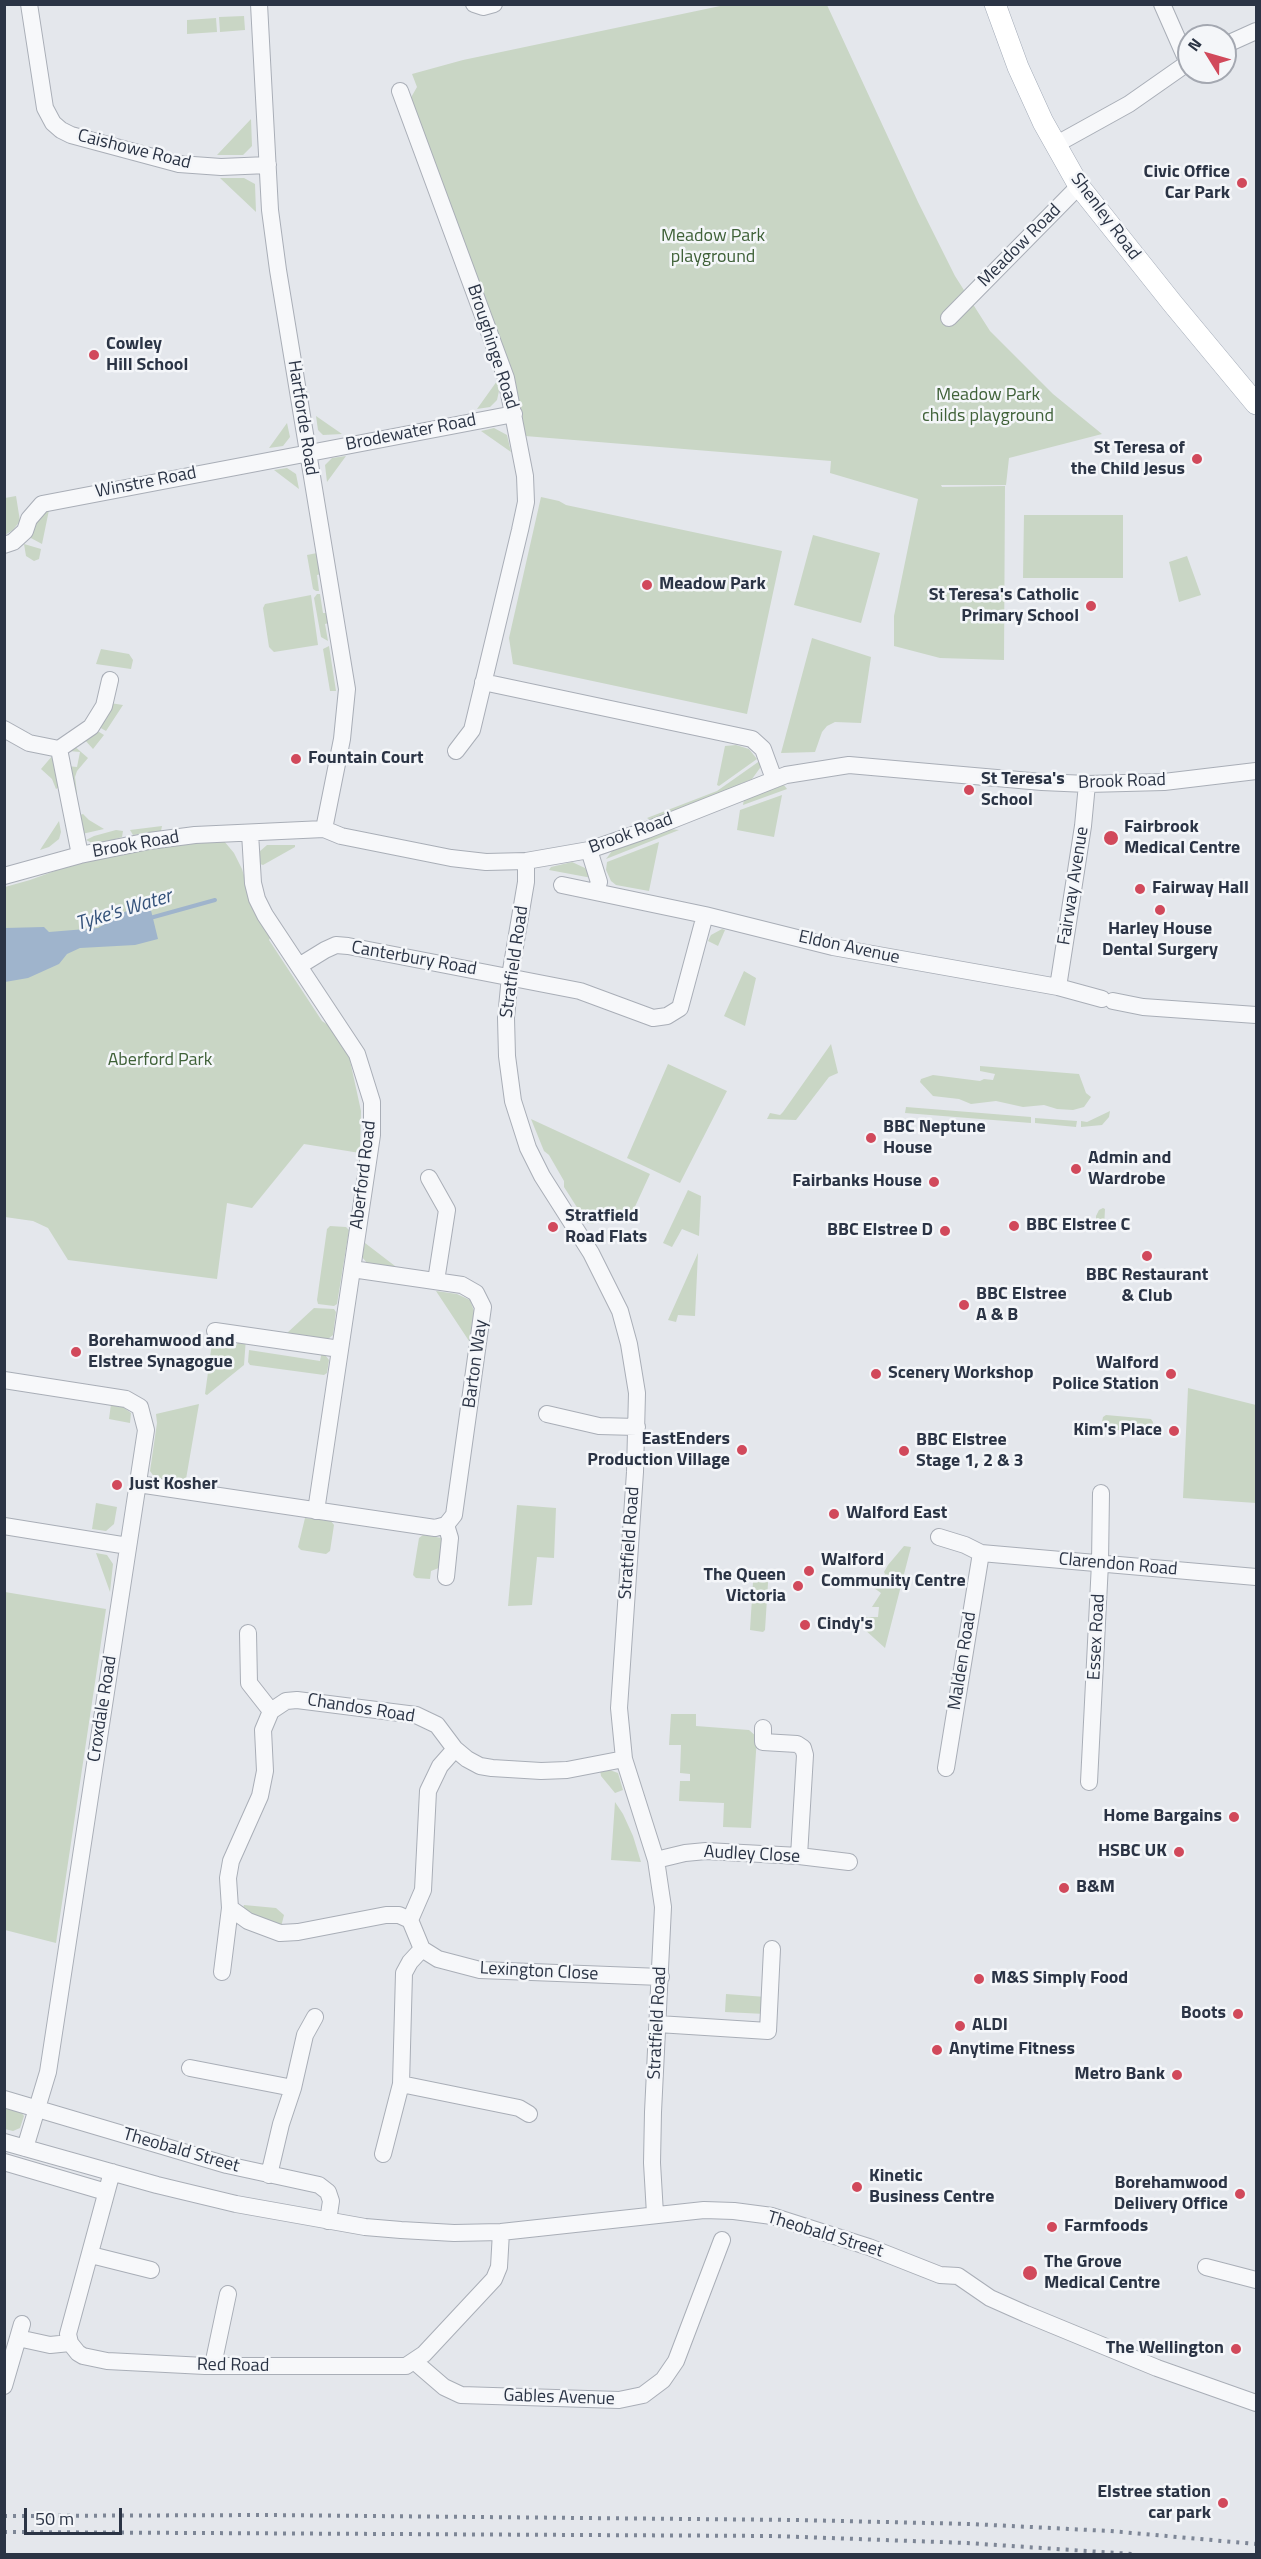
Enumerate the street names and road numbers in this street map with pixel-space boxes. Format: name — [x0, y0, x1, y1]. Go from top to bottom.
street label: Caishowe Road — [75, 126, 193, 174]
street label: Shenley Road — [1065, 169, 1145, 265]
street label: Meadow Road — [974, 200, 1066, 292]
street label: Broughinge Road — [462, 282, 522, 412]
street label: Hartforde Road — [282, 359, 322, 477]
street label: Brodewater Road — [344, 410, 478, 456]
street label: Winstre Road — [94, 463, 198, 503]
street label: Brook Road — [1078, 770, 1166, 794]
street label: Brook Road — [586, 809, 676, 859]
street label: Fairway Avenue — [1054, 825, 1094, 947]
street label: Brook Road — [91, 827, 181, 863]
street label: Stratfield Road — [496, 905, 534, 1019]
street label: Eldon Avenue — [796, 927, 902, 969]
street label: Canterbury Road — [350, 937, 478, 981]
street label: Aberford Road — [347, 1119, 381, 1231]
street label: Barton Way — [459, 1318, 493, 1410]
street label: Stratfield Road — [615, 1486, 645, 1600]
street label: Clarendon Road — [1058, 1549, 1178, 1581]
street label: Essex Road — [1084, 1593, 1110, 1681]
street label: Malden Road — [945, 1610, 981, 1712]
street label: Croxdale Road — [84, 1654, 122, 1764]
street label: Chandos Road — [306, 1690, 416, 1728]
street label: Audley Close — [703, 1842, 801, 1868]
street label: Lexington Close — [479, 1958, 599, 1986]
street label: Stratfield Road — [644, 1966, 672, 2080]
street label: Theobald Street — [120, 2124, 242, 2178]
street label: Theobald Street — [764, 2207, 886, 2263]
street label: Red Road — [197, 2355, 269, 2377]
street label: Gables Avenue — [503, 2385, 615, 2411]

